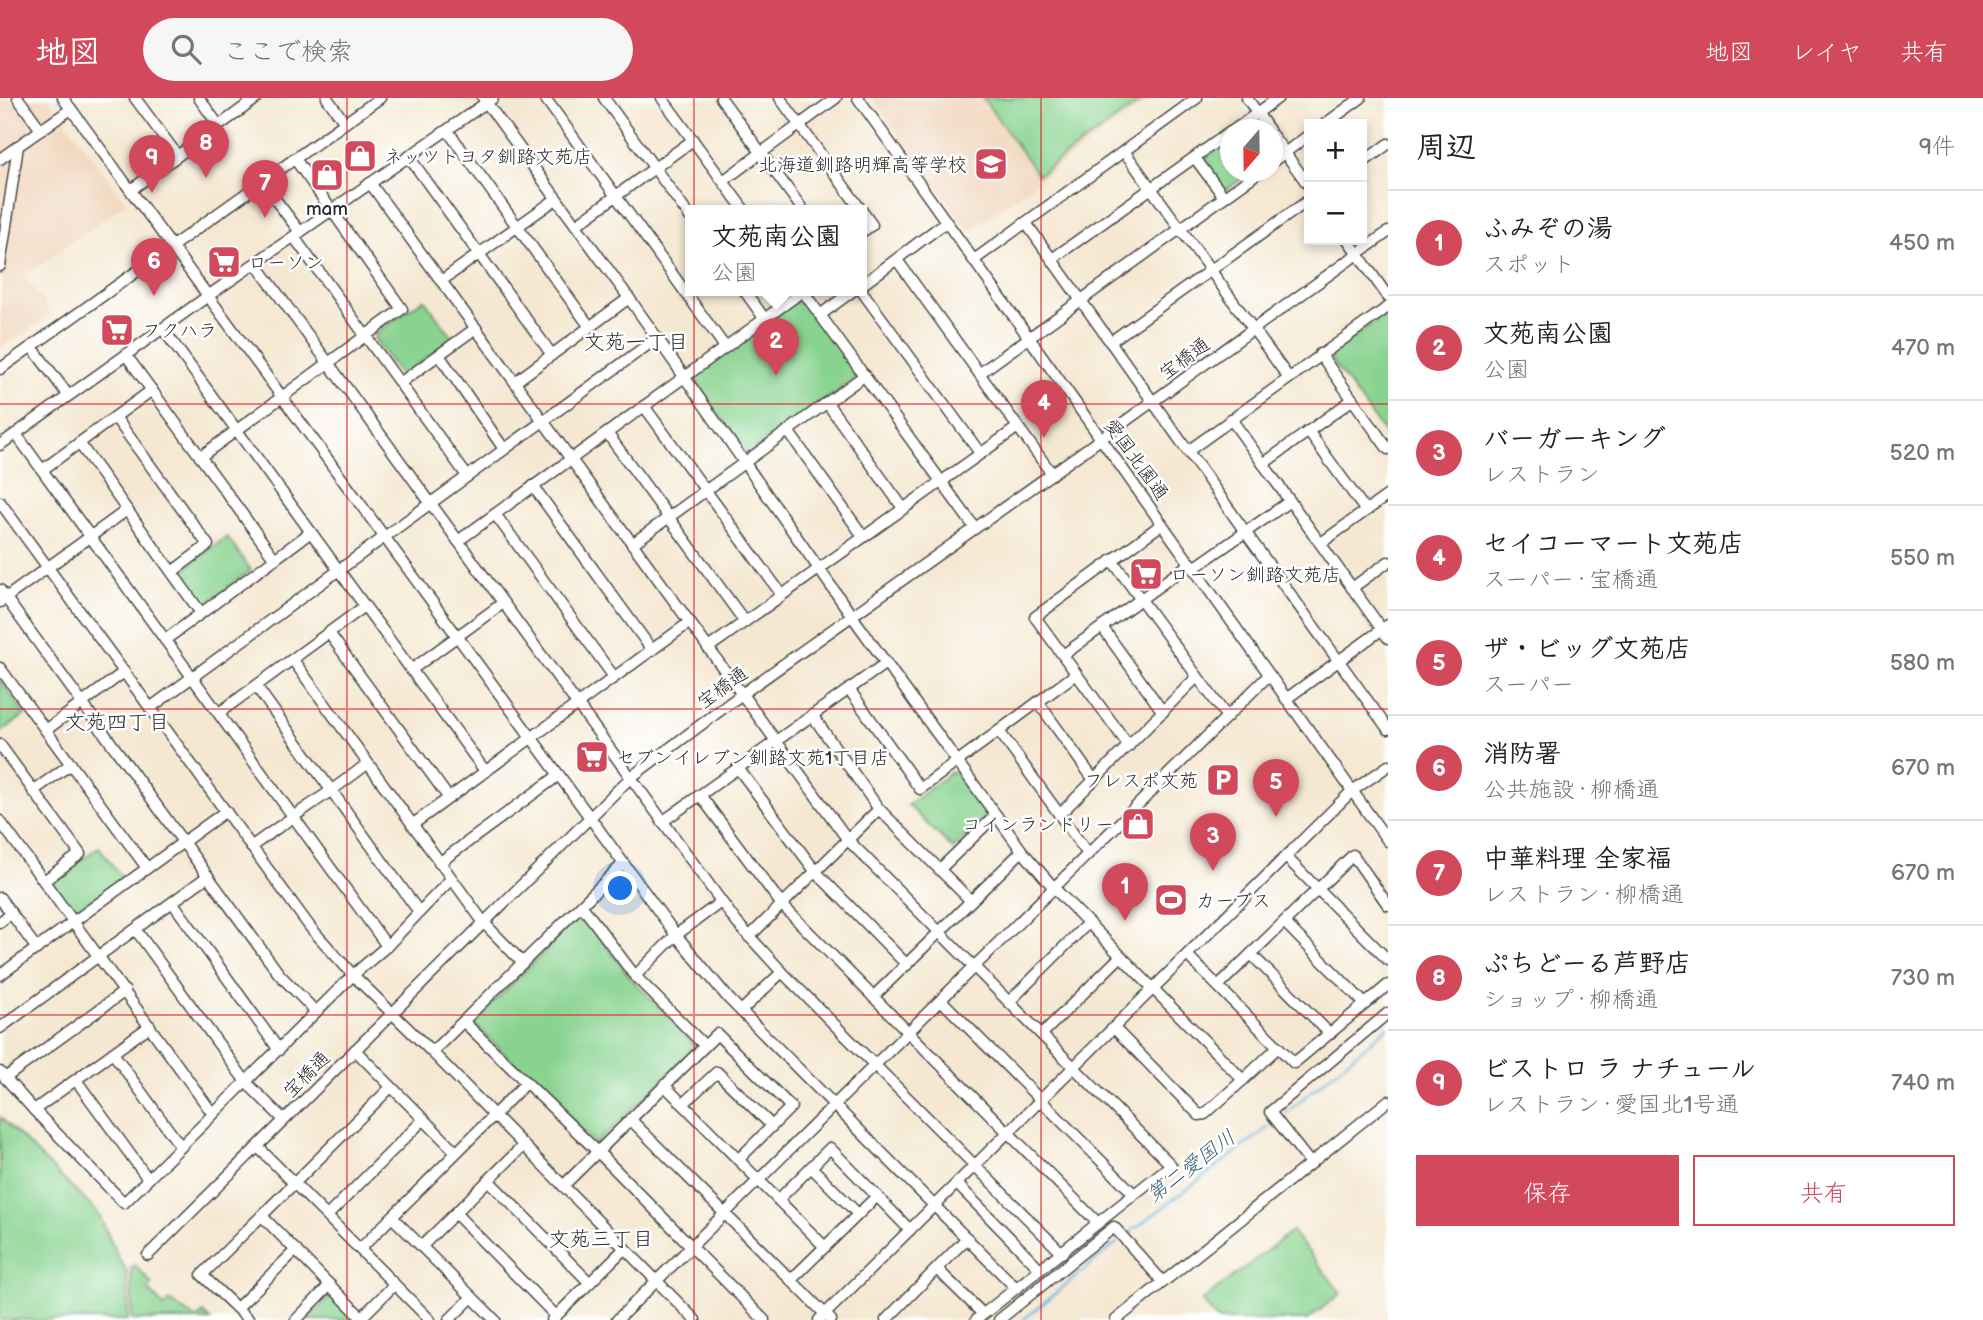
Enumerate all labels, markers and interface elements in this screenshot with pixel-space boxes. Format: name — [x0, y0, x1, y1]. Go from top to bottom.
search box — [143, 18, 633, 81]
icon: search — [167, 30, 205, 68]
text: 地図 — [35, 33, 101, 73]
text: ここで検索 — [223, 37, 353, 68]
text: 地図 — [1705, 38, 1753, 67]
text: レイヤ — [1791, 38, 1862, 67]
text: 共有 — [1900, 38, 1948, 67]
north arrow — [1220, 119, 1283, 182]
map controls — [1304, 119, 1367, 245]
button: + — [1304, 119, 1367, 182]
pin: 8 — [183, 120, 229, 178]
text: 周辺 — [1416, 130, 1476, 166]
text: 9件 — [1919, 133, 1955, 161]
pin: 9 — [129, 135, 175, 193]
shop icon: ネッツトヨタ釧路文苑店 — [341, 137, 379, 175]
school or university icon: 北海道釧路明輝高等学校 — [972, 145, 1010, 183]
place label: ネッツトヨタ釧路文苑店 — [384, 146, 592, 169]
place label: 北海道釧路明輝高等学校 — [758, 154, 967, 177]
shop icon: mam — [308, 156, 346, 194]
pin: 7 — [242, 160, 288, 218]
button: − — [1304, 182, 1367, 245]
place label: mam — [306, 198, 348, 221]
popup — [685, 205, 867, 296]
text: ふみぞの湯 — [1483, 214, 1613, 245]
text: 文苑南公園 — [711, 222, 841, 253]
text: 1 — [1434, 229, 1444, 257]
text: 450 m — [1889, 229, 1955, 257]
pin: 6 — [131, 238, 177, 296]
supermarket icon: ローソン — [205, 243, 243, 281]
text: スポット — [1483, 251, 1575, 279]
place label: ローソン — [248, 252, 324, 275]
text: 公園 — [711, 259, 757, 287]
supermarket icon: フクハラ — [98, 311, 136, 349]
pin: 2 — [753, 318, 799, 376]
text: 文苑南公園 — [1483, 319, 1613, 350]
place label: フクハラ — [142, 320, 217, 343]
district label: 文苑一丁目 — [584, 330, 689, 355]
street label: 宝橋通 — [1155, 333, 1215, 385]
text: 2 — [1432, 334, 1446, 362]
text: 470 m — [1891, 334, 1955, 362]
text: 公園 — [1483, 356, 1529, 384]
pin: 4 — [1021, 380, 1067, 438]
street label: 愛国北園通 — [1099, 415, 1173, 505]
text: バーガーキング — [1483, 424, 1666, 455]
text: 3 — [1432, 439, 1446, 467]
text: 520 m — [1889, 439, 1955, 467]
text: レストラン — [1483, 461, 1600, 489]
text: セイコーマート文苑店 — [1483, 529, 1744, 560]
text: 4 — [1432, 544, 1446, 572]
text: 550 m — [1890, 544, 1955, 572]
supermarket icon: ローソン釧路文苑店 — [1127, 555, 1165, 593]
place label: ローソン釧路文苑店 — [1170, 564, 1341, 587]
text: スーパー · 宝橋通 — [1483, 566, 1658, 594]
text: ザ・ビッグ文苑店 — [1483, 634, 1691, 665]
text: 5 — [1432, 649, 1446, 677]
text: 580 m — [1890, 649, 1955, 677]
street label: 宝橋通 — [693, 662, 753, 714]
text: スーパー — [1483, 671, 1574, 699]
district label: 文苑四丁目 — [65, 710, 170, 735]
supermarket icon: セブンイレブン釧路文苑1丁目店 — [573, 738, 611, 776]
text: 消防署 — [1483, 739, 1561, 770]
place label: セブンイレブン釧路文苑1丁目店 — [616, 747, 889, 770]
text: 6 — [1432, 754, 1446, 782]
text: 670 m — [1891, 754, 1955, 782]
pin: 5 — [1253, 759, 1299, 817]
parking icon: フレスポ文苑 — [1204, 761, 1242, 799]
place label: フレスポ文苑 — [1084, 770, 1198, 793]
text: 公共施設 · 柳橋通 — [1483, 776, 1659, 804]
shop icon: コインランドリー — [1119, 805, 1157, 843]
pin: 3 — [1190, 813, 1236, 871]
place label: コインランドリー — [962, 814, 1114, 837]
text: 中華料理 全家福 — [1483, 844, 1672, 875]
text: 7 — [1433, 859, 1445, 887]
text: 670 m — [1891, 859, 1955, 887]
pin: 1 — [1102, 863, 1148, 921]
your location — [603, 871, 637, 905]
sports icon: カーブス — [1152, 881, 1190, 919]
text: レストラン · 柳橋通 — [1483, 881, 1684, 909]
place label: カーブス — [1196, 890, 1271, 913]
text: ぷちどーる芦野店 — [1483, 949, 1691, 980]
text: 8 — [1432, 964, 1446, 992]
text: 730 m — [1891, 964, 1955, 992]
text: ショップ · 柳橋通 — [1483, 986, 1658, 1014]
street label: 宝橋通 — [279, 1047, 335, 1103]
text: ビストロ ラ ナチュール — [1483, 1054, 1756, 1085]
text: 9 — [1432, 1069, 1446, 1097]
text: 740 m — [1891, 1069, 1955, 1097]
text: レストラン · 愛国北1号通 — [1483, 1091, 1739, 1119]
water label: 第二愛国川 — [1142, 1125, 1241, 1208]
button: 保存 — [1416, 1155, 1679, 1226]
button: 共有 — [1693, 1155, 1955, 1226]
district label: 文苑三丁目 — [549, 1227, 654, 1252]

